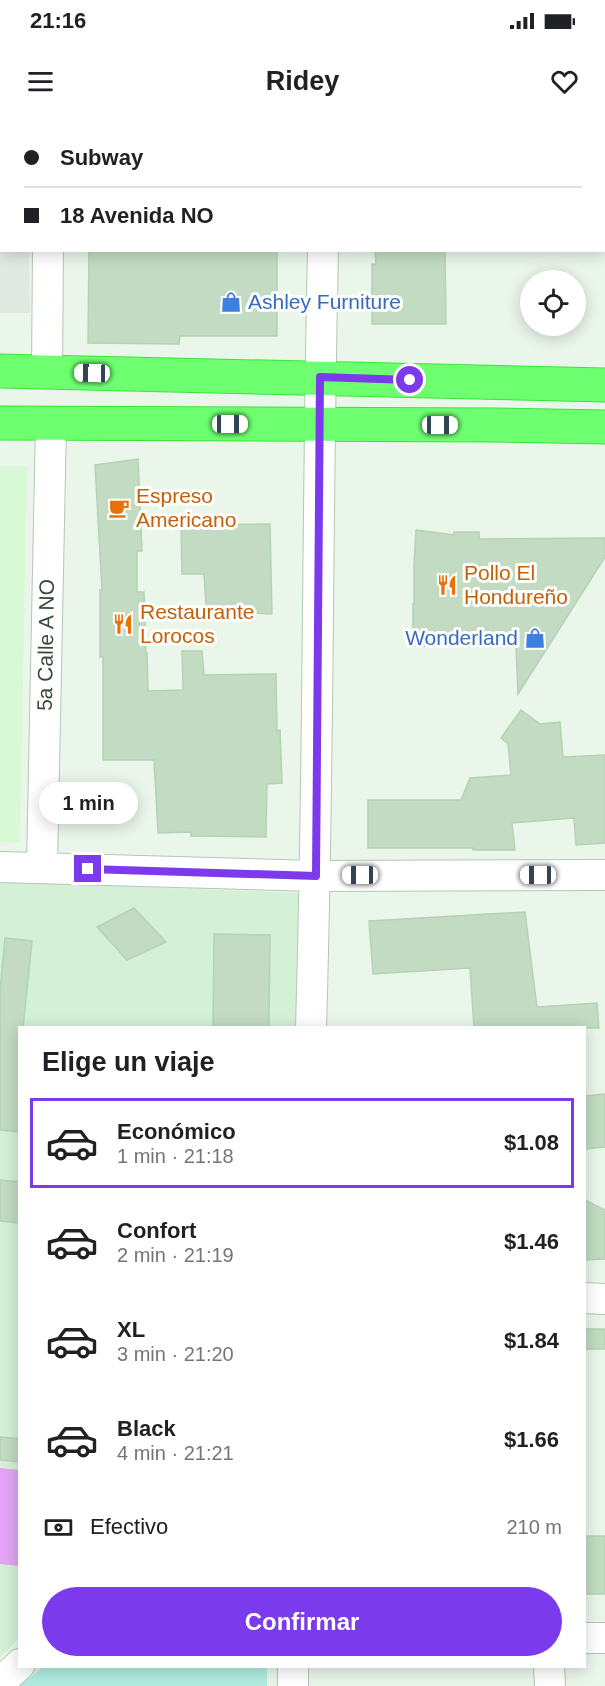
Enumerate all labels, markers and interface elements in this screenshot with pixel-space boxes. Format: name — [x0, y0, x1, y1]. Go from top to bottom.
text: 21:16 — [30, 8, 86, 33]
icon: menu — [24, 65, 57, 98]
icon: heart — [548, 65, 581, 98]
text: Ridey — [266, 66, 339, 96]
text: Subway — [60, 145, 143, 170]
text: 18 Avenida NO — [60, 203, 214, 228]
map controls — [520, 270, 586, 336]
button: locate — [520, 270, 586, 336]
shop icon: Ashley Furniture — [219, 290, 243, 314]
place label: Ashley Furniture — [248, 290, 401, 313]
car — [74, 364, 110, 382]
route start — [396, 366, 423, 393]
car — [212, 415, 248, 433]
car — [422, 416, 458, 434]
place label: Espreso Americano — [136, 484, 236, 531]
cafe icon: Espreso Americano — [107, 496, 131, 520]
place label: Pollo El Hondureño — [464, 561, 568, 608]
restaurant icon: Pollo El Hondureño — [435, 573, 459, 597]
street label: 5a Calle A NO — [33, 579, 58, 711]
place label: Restaurante Lorocos — [140, 600, 254, 647]
restaurant icon: Restaurante Lorocos — [111, 612, 135, 636]
place label: Wonderland — [405, 626, 518, 649]
shop icon: Wonderland — [523, 626, 547, 650]
callout: 1 min — [38, 782, 138, 824]
text: 1 min — [62, 792, 115, 814]
route end — [74, 855, 101, 882]
car — [342, 866, 378, 884]
car — [520, 866, 556, 884]
text: Elige un viaje — [42, 1047, 215, 1077]
icon: car — [45, 1116, 99, 1170]
text: Económico — [117, 1119, 236, 1144]
text: $1.08 — [504, 1130, 559, 1155]
text: 1 min · 21:18 — [117, 1145, 234, 1167]
icon: car — [45, 1215, 99, 1269]
text: Confort — [117, 1218, 196, 1243]
text: $1.46 — [504, 1229, 559, 1254]
text: 2 min · 21:19 — [117, 1244, 234, 1266]
icon: car — [45, 1314, 99, 1368]
text: XL — [117, 1317, 145, 1342]
text: $1.84 — [504, 1328, 559, 1353]
text: 3 min · 21:20 — [117, 1343, 234, 1365]
icon: car — [45, 1413, 99, 1467]
text: Black — [117, 1416, 176, 1441]
text: $1.66 — [504, 1427, 559, 1452]
text: 4 min · 21:21 — [117, 1442, 234, 1464]
icon: cash — [42, 1511, 75, 1544]
text: Efectivo — [90, 1514, 168, 1539]
text: 210 m — [506, 1516, 562, 1538]
button: Confirmar — [42, 1587, 562, 1656]

